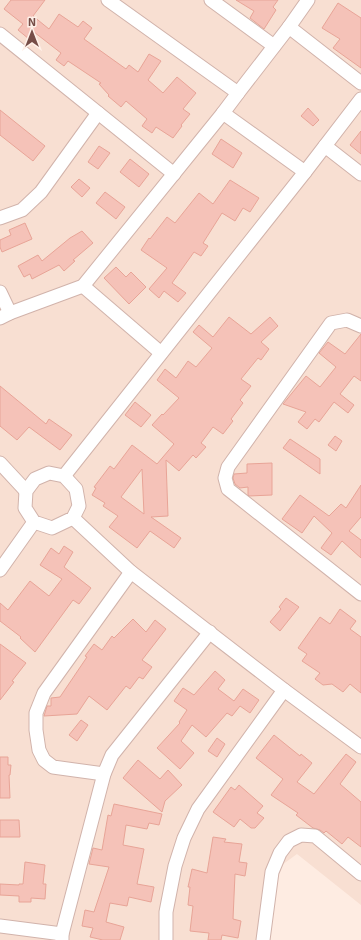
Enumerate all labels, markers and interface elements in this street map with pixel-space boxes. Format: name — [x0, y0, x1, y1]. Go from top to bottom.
north arrow — [12, 12, 52, 52]
text: N — [28, 15, 36, 28]

